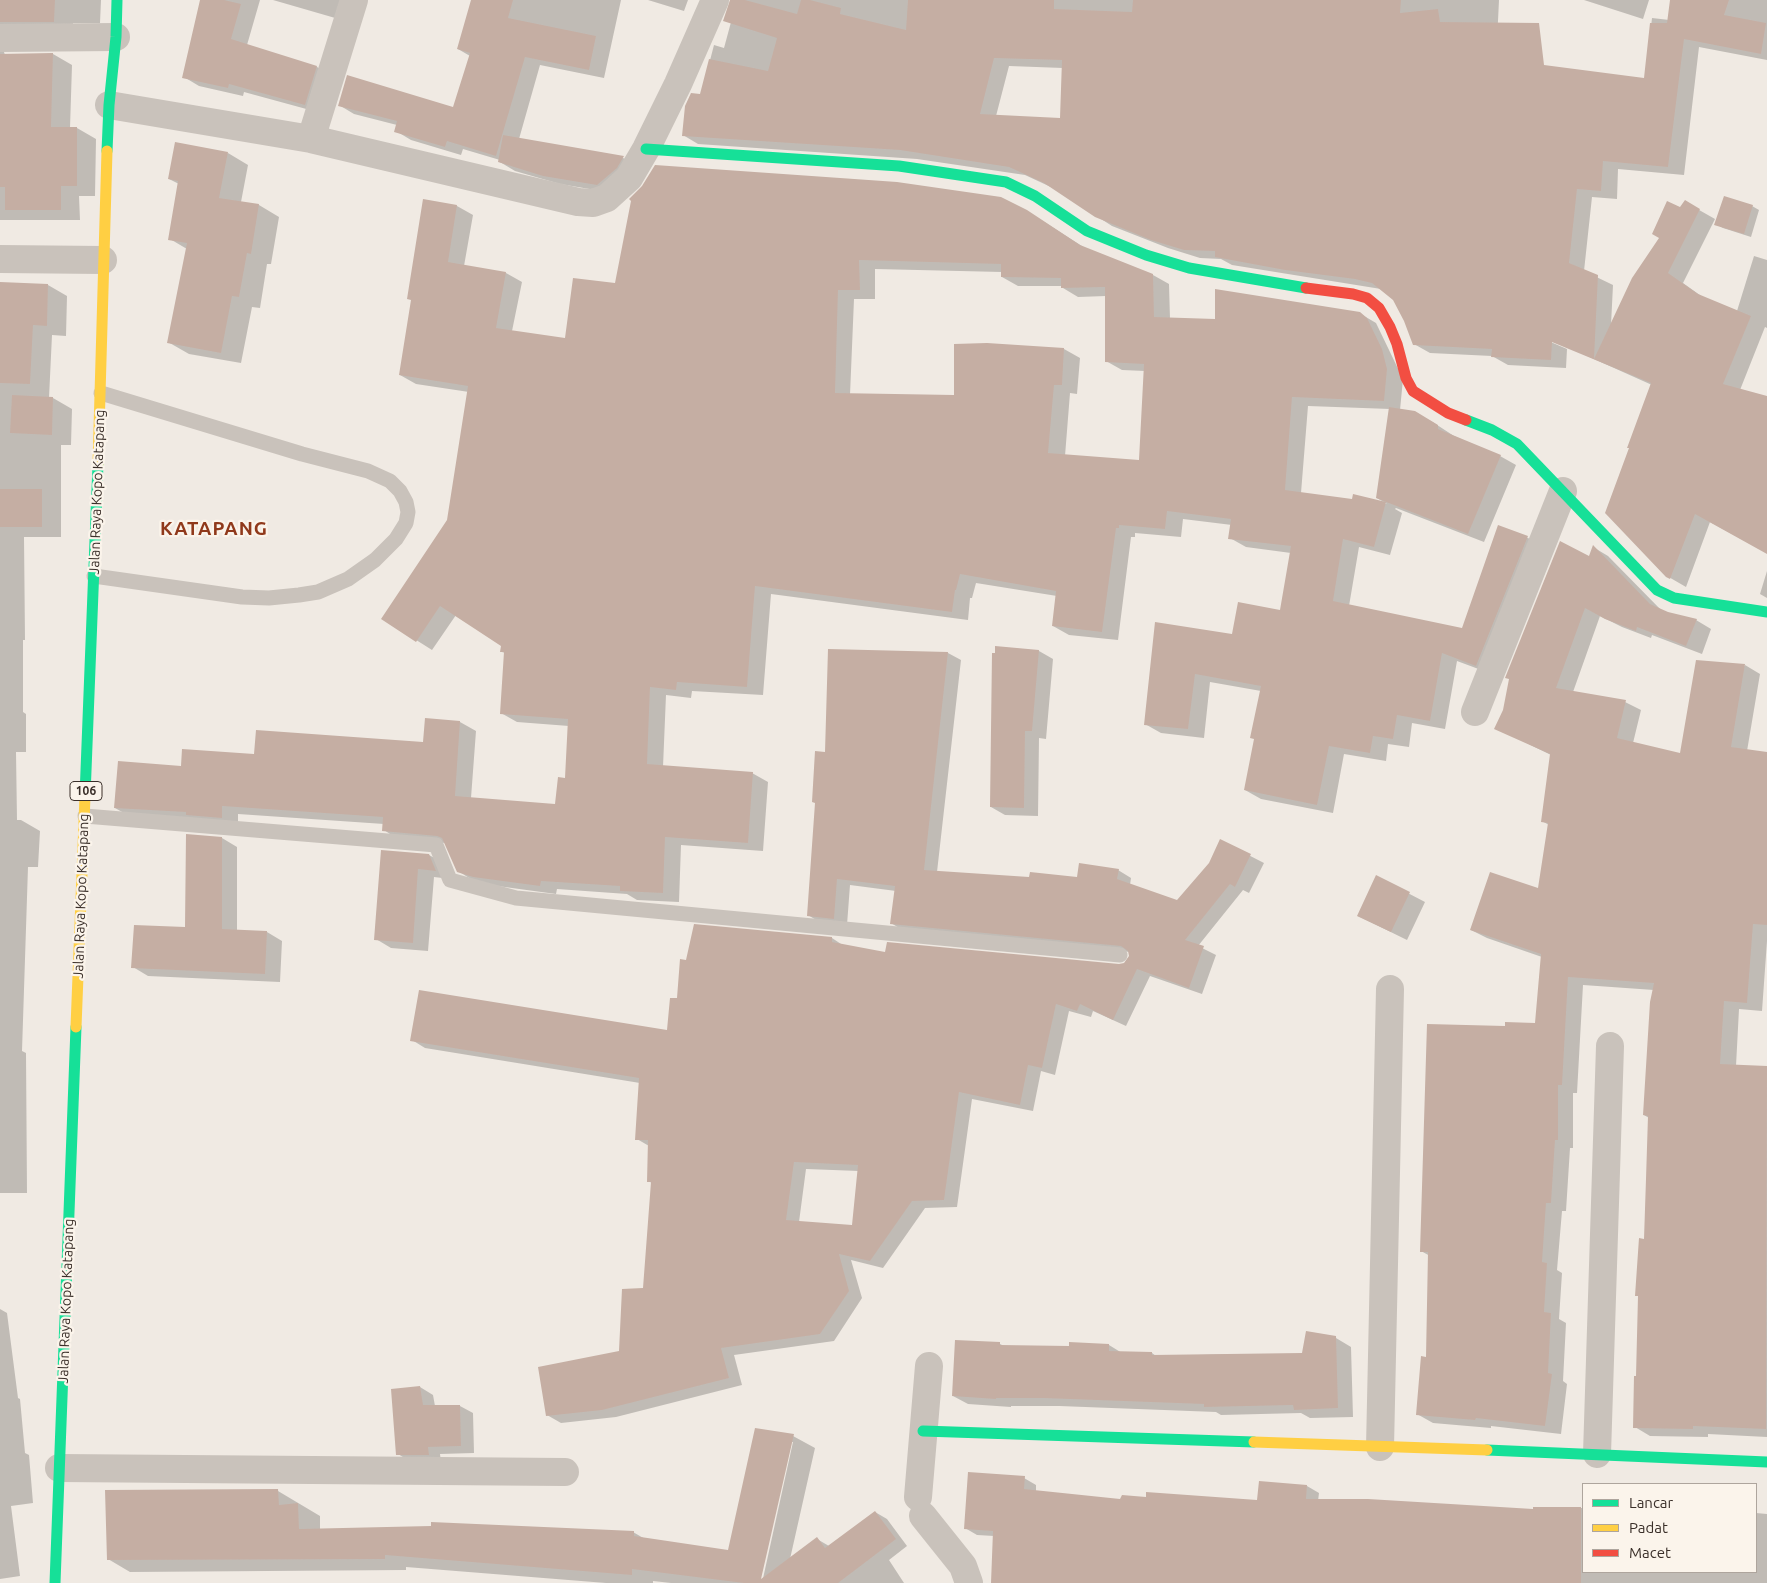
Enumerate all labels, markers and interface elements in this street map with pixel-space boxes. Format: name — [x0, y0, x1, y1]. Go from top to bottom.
street label: Jalan Raya Kopo Katapang — [86, 409, 108, 575]
district label: KATAPANG — [159, 518, 269, 540]
road number: 106 — [70, 781, 102, 800]
street label: Jalan Raya Kopo Katapang — [70, 813, 92, 979]
street label: Jalan Raya Kopo Katapang — [55, 1218, 77, 1384]
legend — [1582, 1483, 1757, 1573]
text: Lancar — [1629, 1494, 1673, 1511]
text: Padat — [1629, 1519, 1668, 1536]
text: Macet — [1629, 1544, 1671, 1561]

